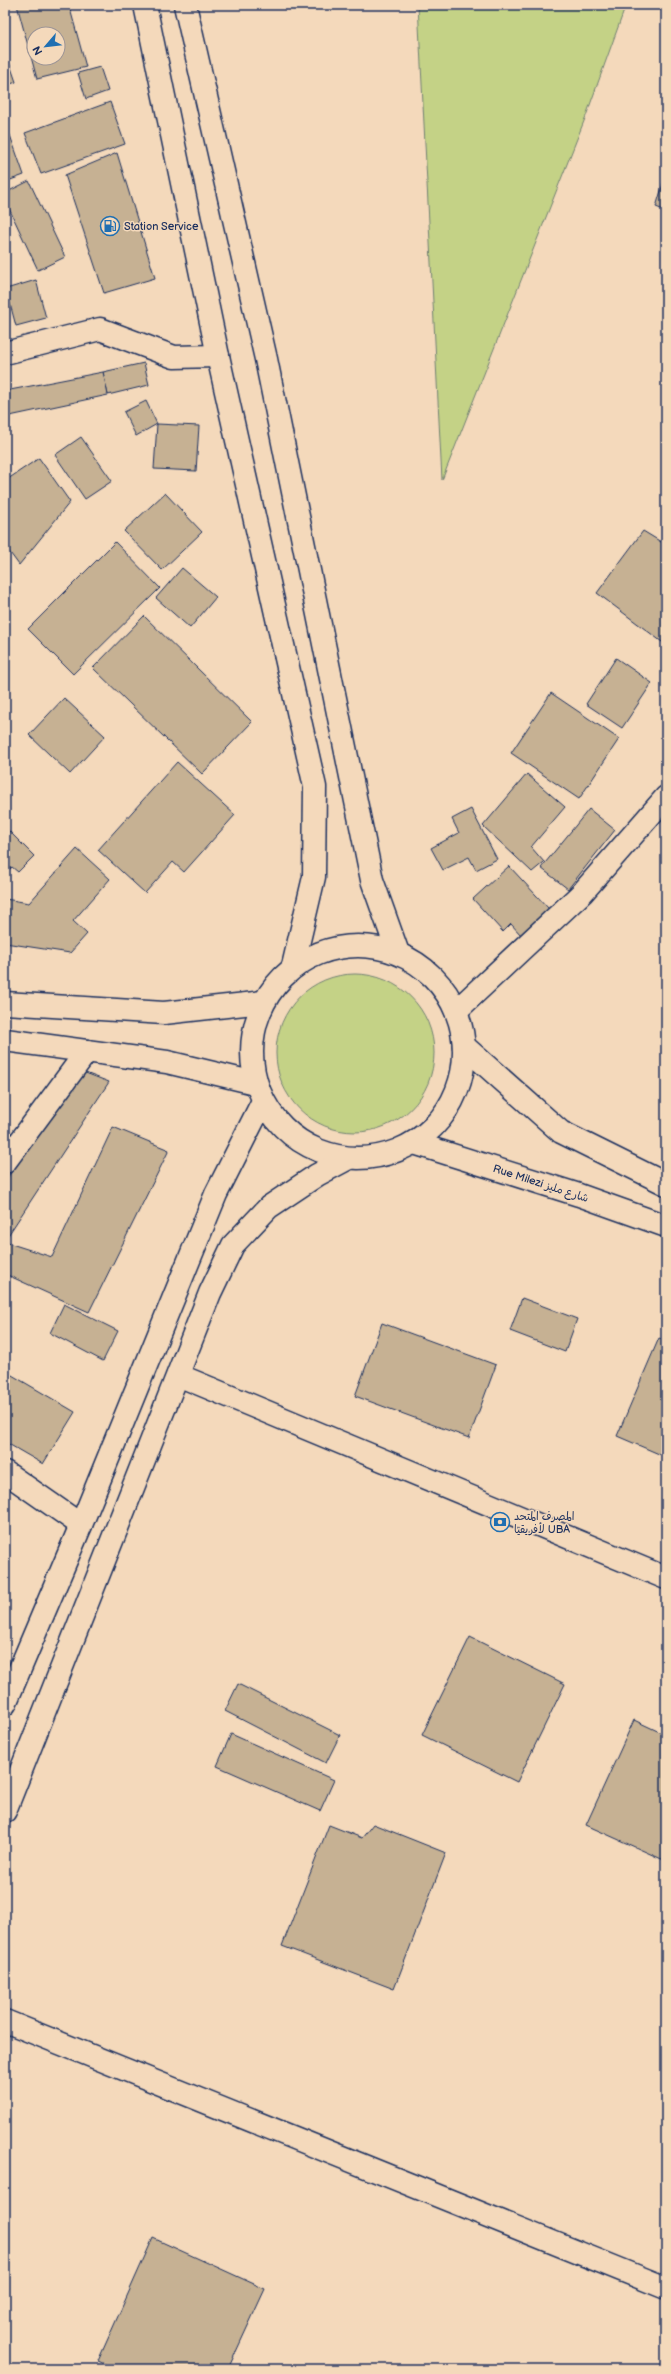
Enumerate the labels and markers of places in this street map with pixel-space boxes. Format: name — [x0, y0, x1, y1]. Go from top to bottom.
fuel station icon: Station Service — [99, 215, 121, 237]
place label: Station Service — [124, 220, 199, 233]
place label: المصرف المتحد لأفريقيا UBA — [514, 1510, 575, 1536]
bank icon: المصرف المتحد لأفريقيا UBA — [489, 1511, 511, 1533]

